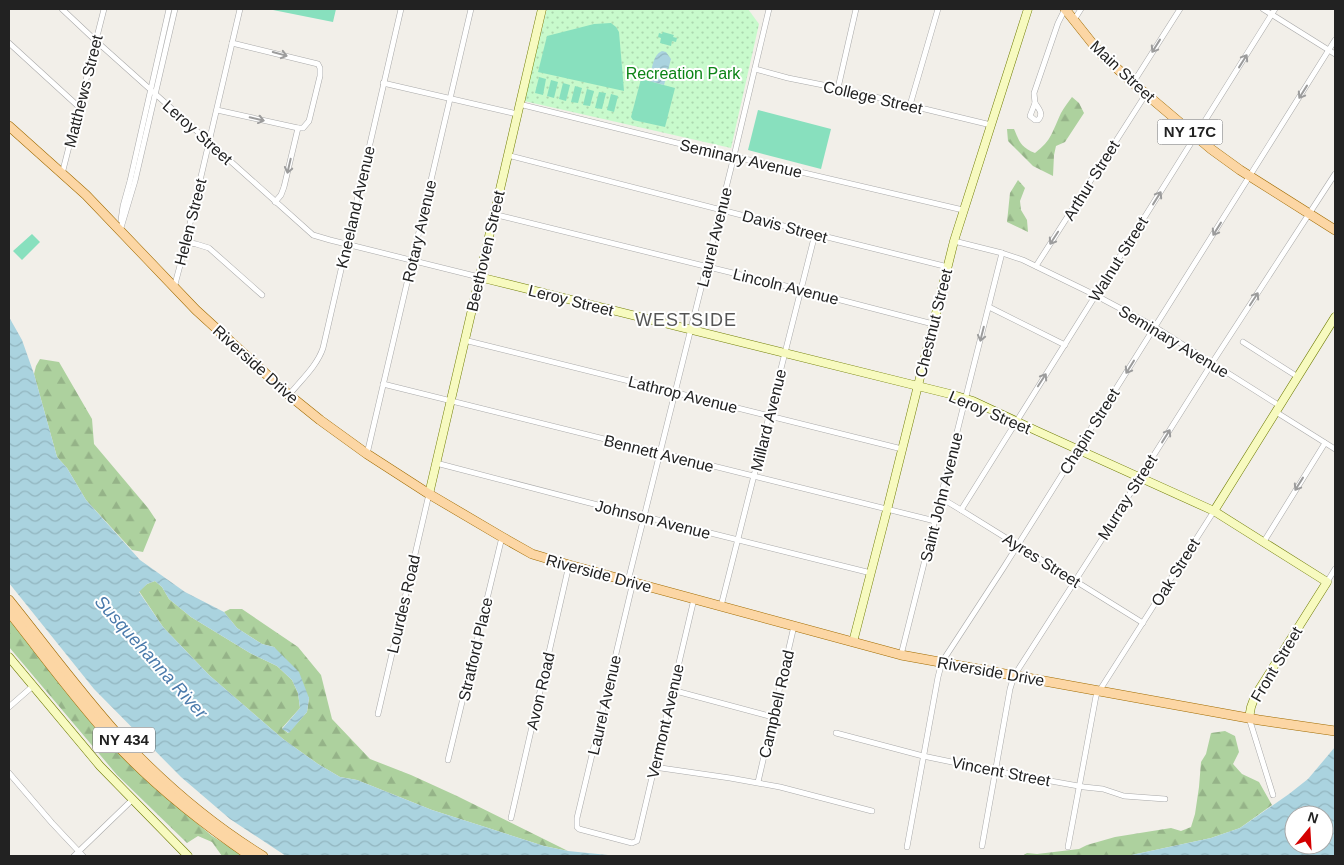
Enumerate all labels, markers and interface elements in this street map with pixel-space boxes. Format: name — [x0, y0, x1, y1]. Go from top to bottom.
street label: Matthews Street — [61, 32, 106, 149]
street label: Main Street — [1087, 37, 1159, 106]
one-way arrow — [1151, 38, 1161, 52]
one-way arrow — [271, 50, 287, 59]
one-way arrow — [1238, 54, 1248, 68]
park label: Recreation Park — [626, 65, 741, 82]
street label: College Street — [822, 78, 925, 117]
one-way arrow — [1298, 84, 1308, 98]
street label: Leroy Street — [160, 97, 236, 168]
one-way arrow — [249, 115, 265, 124]
road number: NY 17C — [1158, 120, 1222, 144]
street label: Seminary Avenue — [678, 136, 804, 181]
street label: Arthur Street — [1060, 137, 1123, 223]
street label: Kneeland Avenue — [333, 144, 378, 270]
one-way arrow — [284, 158, 293, 174]
street label: Helen Street — [171, 176, 210, 267]
street label: Rotary Avenue — [399, 178, 440, 284]
street label: Laurel Avenue — [694, 185, 735, 289]
street label: Beethoven Street — [463, 188, 508, 313]
one-way arrow — [1152, 192, 1162, 206]
street label: Davis Street — [741, 207, 830, 246]
street label: Walnut Street — [1086, 213, 1151, 305]
one-way arrow — [1211, 222, 1221, 236]
one-way arrow — [1048, 231, 1058, 245]
street label: Lincoln Avenue — [731, 265, 841, 308]
street label: Chestnut Street — [912, 267, 955, 379]
street label: Leroy Street — [527, 282, 616, 319]
one-way arrow — [1249, 293, 1259, 307]
street label: Seminary Avenue — [1116, 302, 1232, 381]
district label: WESTSIDE — [635, 310, 737, 330]
street label: Riverside Drive — [210, 322, 302, 407]
one-way arrow — [976, 325, 986, 341]
one-way arrow — [1124, 359, 1134, 373]
street label: Millard Avenue — [748, 367, 789, 473]
street label: Lathrop Avenue — [627, 373, 739, 416]
one-way arrow — [1037, 374, 1047, 388]
street label: Chapin Street — [1056, 385, 1123, 477]
street label: Leroy Street — [946, 388, 1034, 438]
one-way arrow — [1161, 429, 1171, 443]
street label: Saint John Avenue — [917, 430, 966, 564]
street label: Bennett Avenue — [602, 432, 716, 475]
street label: Murray Street — [1095, 451, 1161, 543]
one-way arrow — [1294, 476, 1304, 490]
street label: Johnson Avenue — [594, 497, 712, 542]
street label: Ayres Street — [1000, 530, 1084, 591]
street label: Oak Street — [1148, 535, 1203, 609]
street label: Riverside Drive — [544, 551, 654, 596]
street label: Lourdes Road — [384, 553, 423, 655]
water label: Susquehanna River — [91, 592, 212, 723]
street label: Stratford Place — [455, 596, 496, 703]
street label: Front Street — [1247, 623, 1306, 705]
street label: Campbell Road — [756, 648, 797, 760]
street label: Avon Road — [523, 651, 558, 731]
street label: Laurel Avenue — [585, 653, 624, 757]
street label: Riverside Drive — [936, 654, 1046, 689]
street label: Vermont Avenue — [644, 662, 687, 780]
road number: NY 434 — [93, 728, 155, 752]
street label: Vincent Street — [950, 754, 1052, 790]
north arrow — [1284, 805, 1334, 855]
text: N — [1306, 808, 1320, 827]

